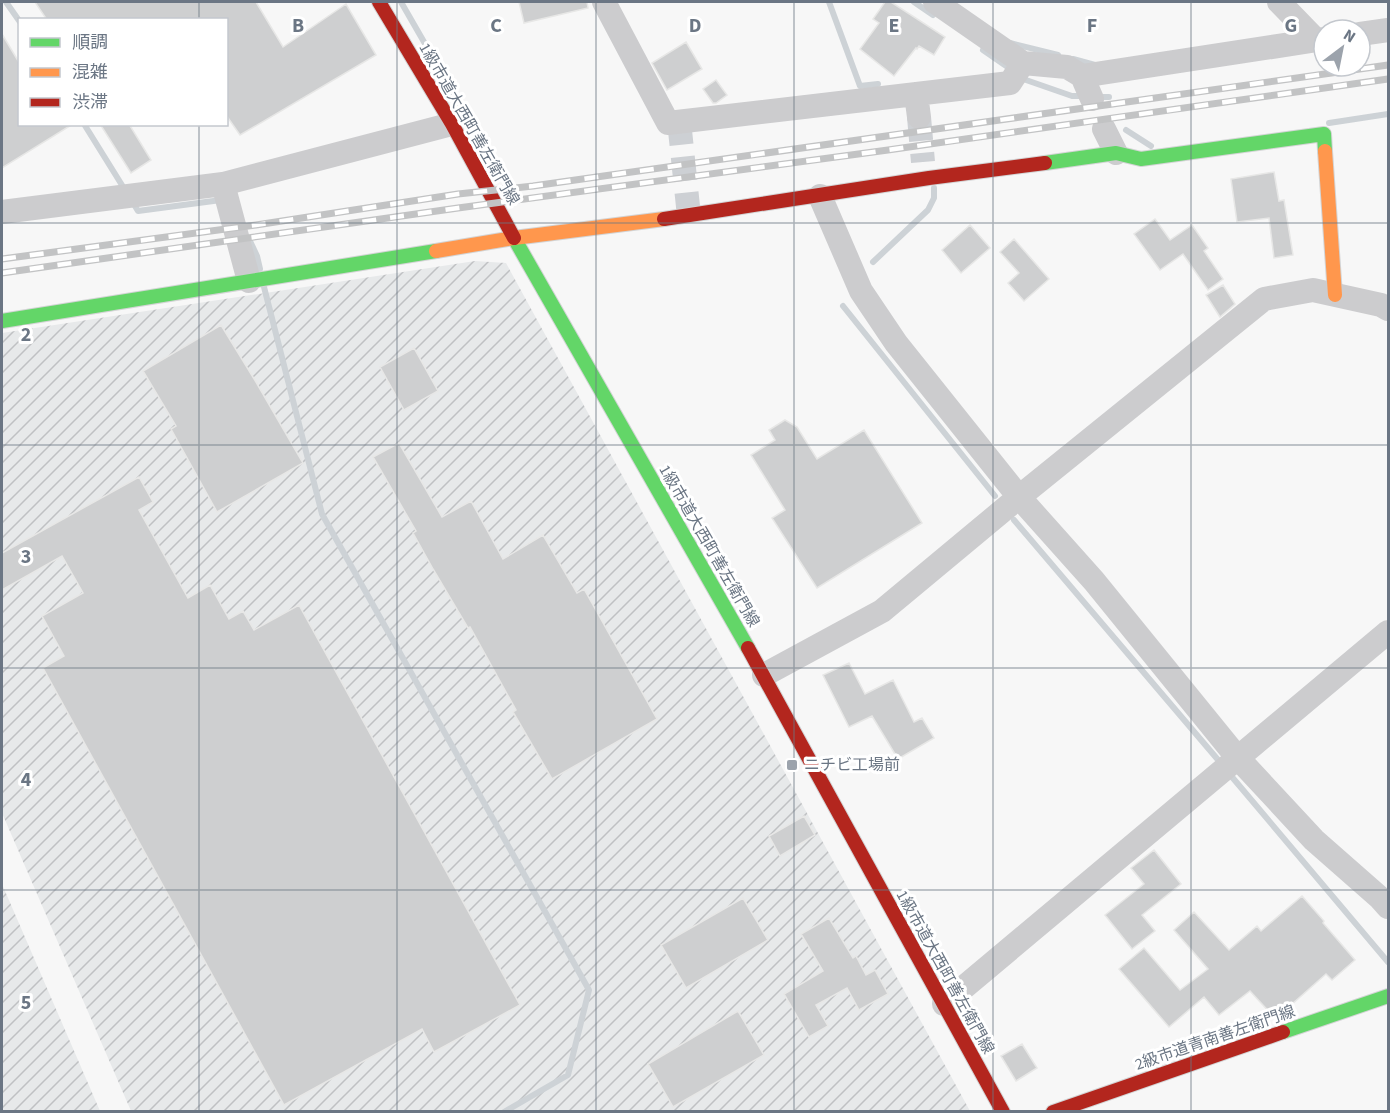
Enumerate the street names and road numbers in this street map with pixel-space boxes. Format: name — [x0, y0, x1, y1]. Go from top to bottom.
street label: 1級市道大西町善左衛門線 — [413, 39, 525, 209]
street label: 1級市道大西町善左衛門線 — [653, 461, 765, 631]
street label: 1級市道大西町善左衛門線 — [891, 886, 999, 1058]
street label: 2級市道青南善左衛門線 — [1132, 1000, 1298, 1076]

